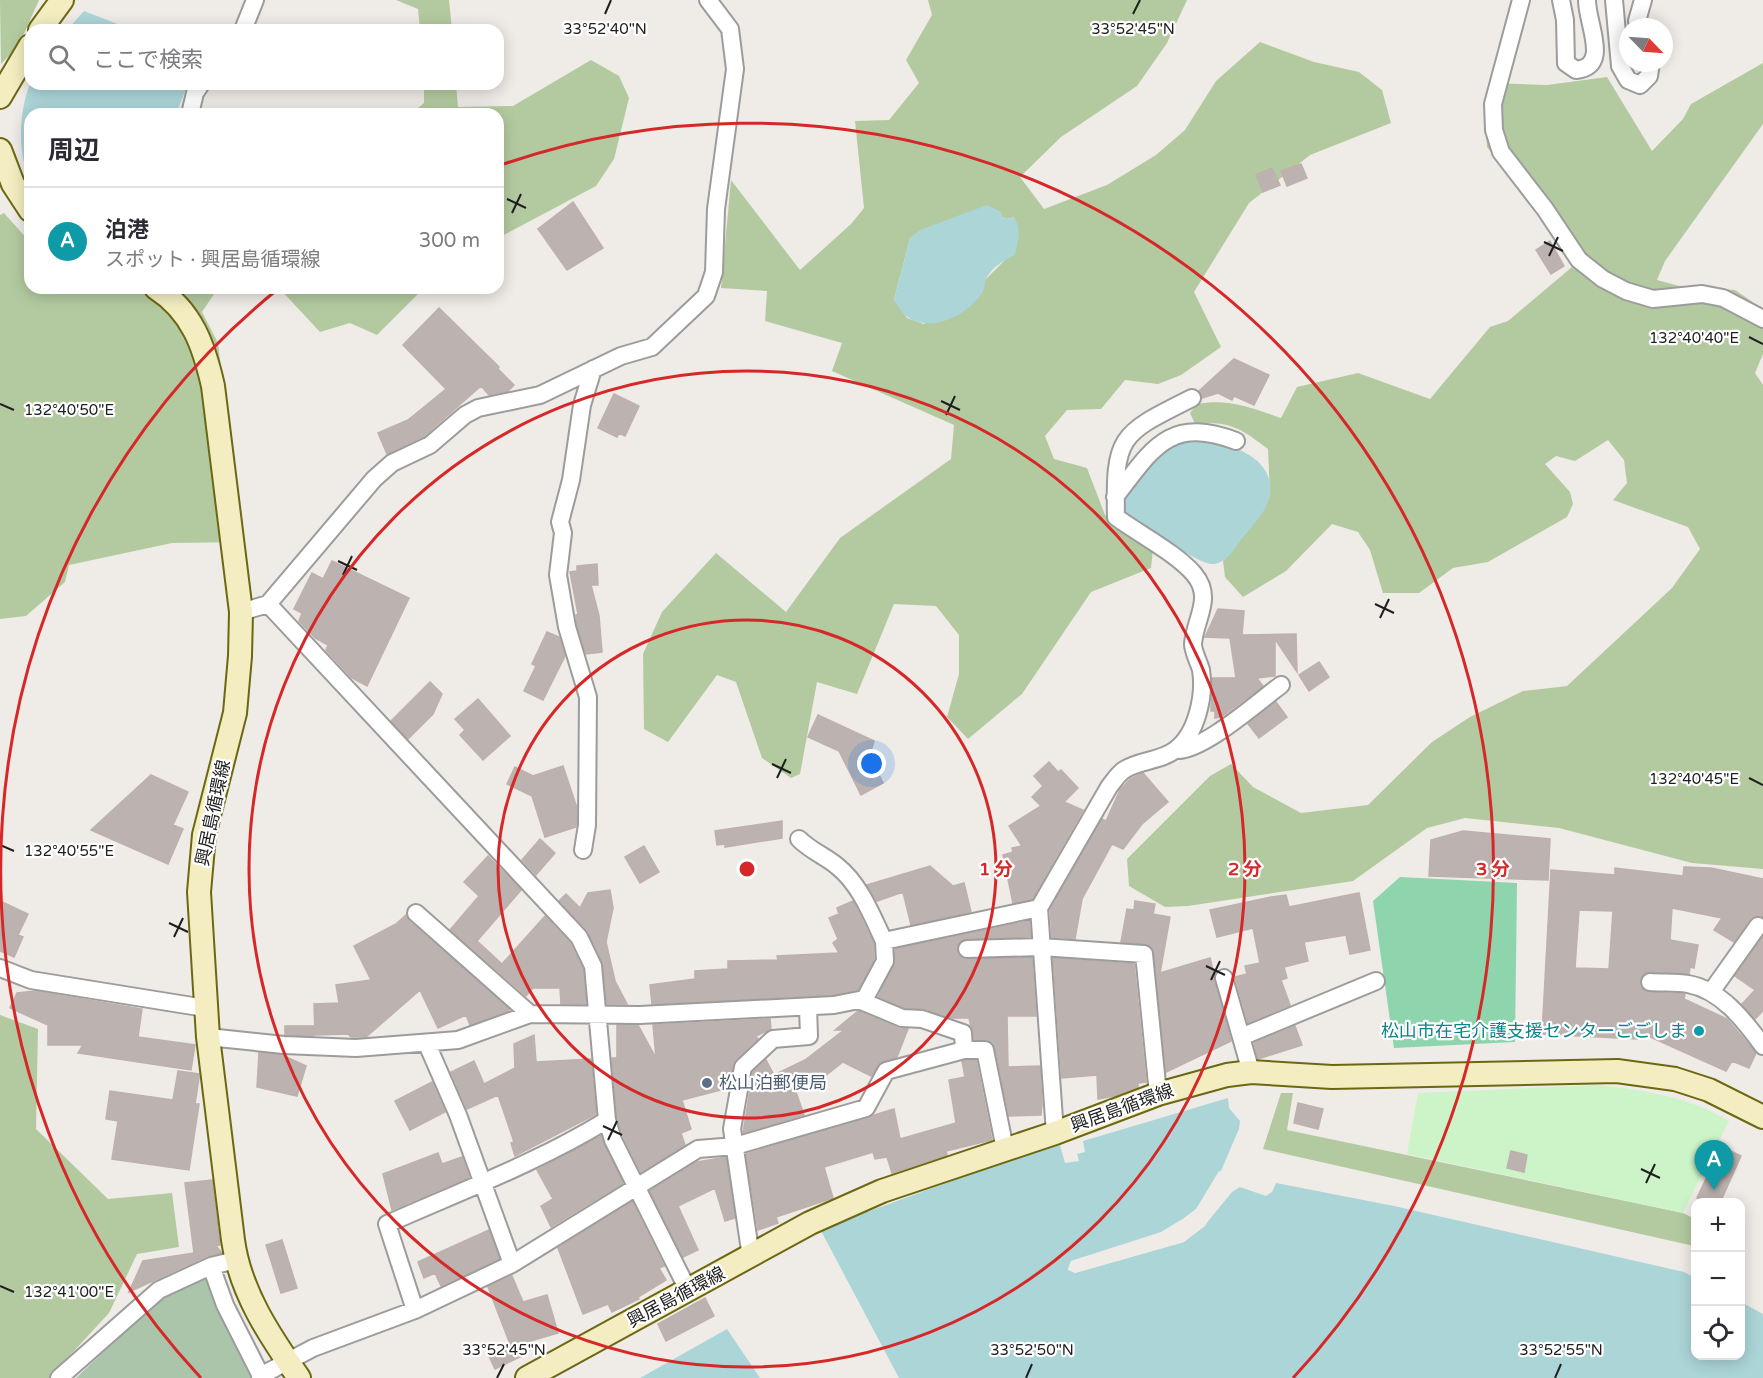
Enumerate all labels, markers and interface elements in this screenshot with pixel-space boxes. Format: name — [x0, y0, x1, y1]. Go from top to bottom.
north arrow — [1619, 18, 1673, 72]
text: 33°52'40"N — [563, 20, 647, 38]
text: 33°52'45"N — [1091, 20, 1175, 38]
search box — [24, 24, 504, 90]
icon: search — [45, 41, 78, 74]
text: ここで検索 — [93, 47, 203, 73]
text: 周辺 — [48, 135, 100, 166]
text: 泊港 — [105, 217, 149, 243]
text: A — [60, 229, 75, 253]
text: 300 m — [419, 229, 480, 253]
text: スポット · 興居島循環線 — [105, 248, 321, 272]
text: 132°40'40"E — [1649, 329, 1739, 347]
text: 132°40'50"E — [24, 401, 114, 419]
your location — [857, 749, 886, 778]
street label: 興居島循環線 — [191, 758, 235, 868]
text: 132°40'45"E — [1649, 770, 1739, 788]
text: 132°40'55"E — [24, 842, 114, 860]
text: 1 分 — [979, 858, 1013, 880]
text: 2 分 — [1228, 858, 1262, 880]
text: 3 分 — [1476, 858, 1510, 880]
centre of rings — [737, 859, 757, 879]
place label: 松山市在宅介護支援センターごごしま — [1381, 1020, 1687, 1042]
marker: 松山市在宅介護支援センターごごしま — [1692, 1024, 1706, 1038]
place label: 松山泊郵便局 — [719, 1072, 827, 1094]
marker: 松山泊郵便局 — [700, 1076, 714, 1090]
street label: 興居島循環線 — [1067, 1079, 1177, 1137]
pin: A — [1694, 1140, 1734, 1190]
map controls — [1691, 1198, 1745, 1360]
button: + — [1691, 1198, 1745, 1252]
button: − — [1691, 1252, 1745, 1306]
street label: 興居島循環線 — [623, 1262, 729, 1332]
text: 132°41'00"E — [24, 1283, 114, 1301]
button: locate — [1691, 1306, 1745, 1360]
text: 33°52'45"N — [462, 1341, 546, 1359]
text: 33°52'50"N — [990, 1341, 1074, 1359]
text: 33°52'55"N — [1519, 1341, 1603, 1359]

